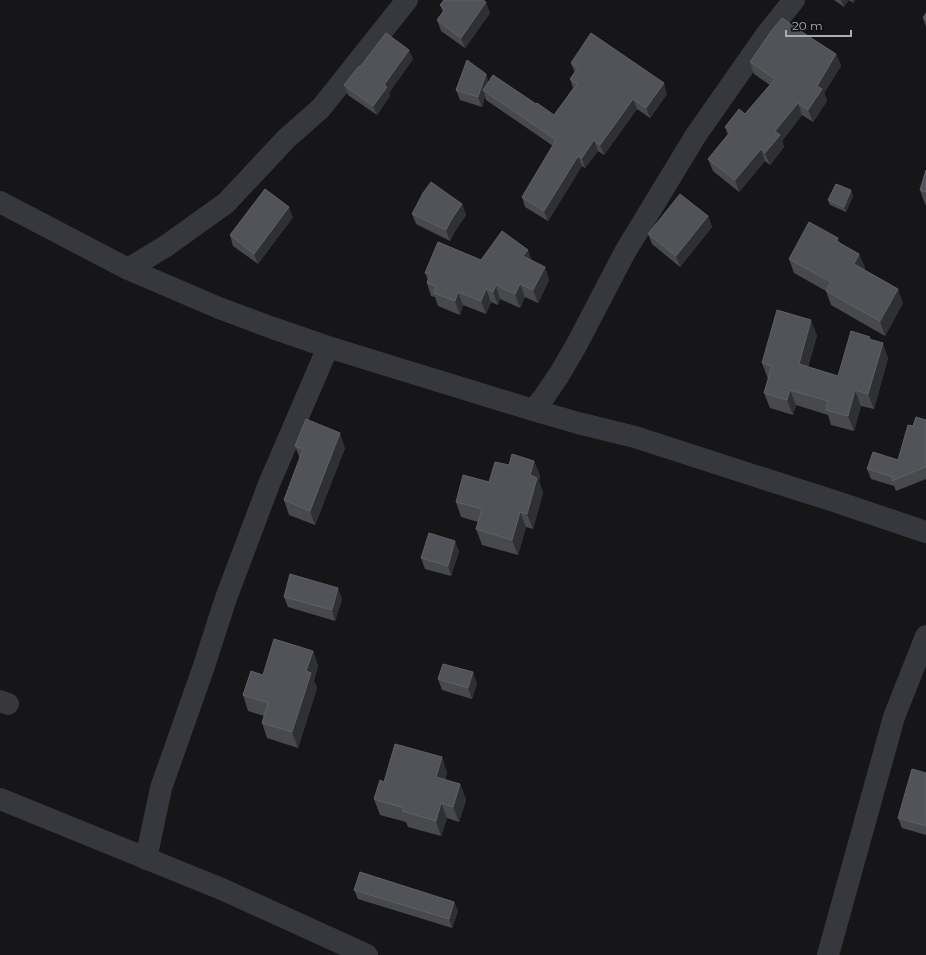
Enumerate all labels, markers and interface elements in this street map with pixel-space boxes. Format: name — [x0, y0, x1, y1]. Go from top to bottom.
scale bar — [786, 12, 851, 38]
text: 20 m — [792, 18, 823, 33]

